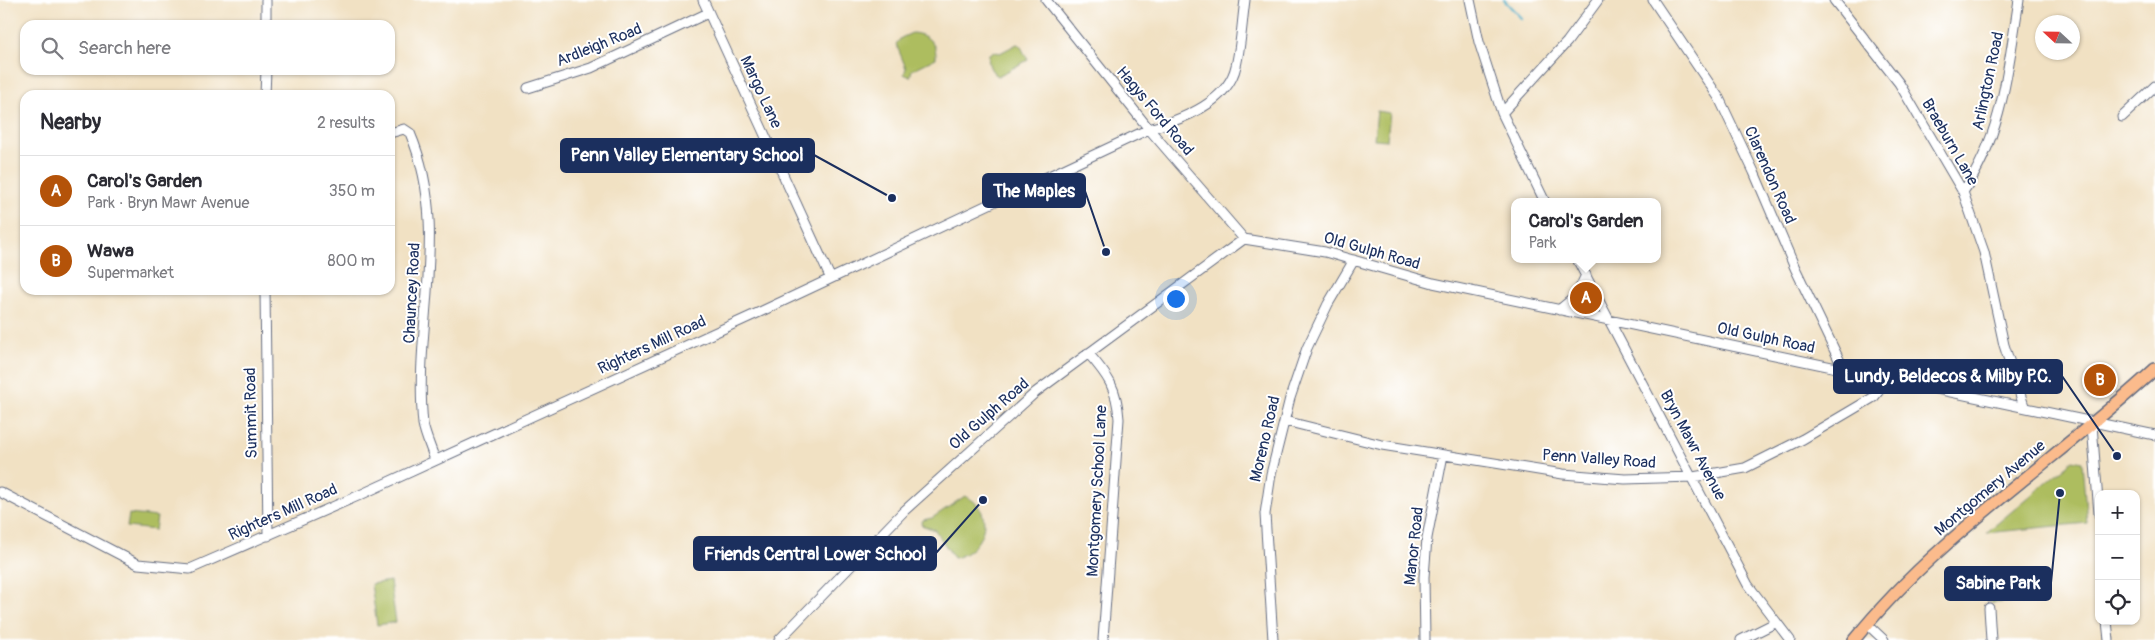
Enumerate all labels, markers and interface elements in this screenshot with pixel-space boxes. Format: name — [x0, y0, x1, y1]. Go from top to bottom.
north arrow — [2035, 15, 2080, 60]
street label: Ardleigh Road — [553, 19, 645, 71]
search box — [20, 20, 395, 75]
street label: Arlington Road — [1968, 30, 2008, 132]
icon: search — [38, 34, 66, 62]
text: Search here — [78, 36, 171, 60]
street label: Margo Lane — [736, 53, 787, 132]
street label: Hagys Ford Road — [1112, 62, 1198, 160]
street label: Braeburn Lane — [1917, 95, 1983, 189]
text: Nearby — [40, 109, 101, 136]
text: 2 results — [317, 113, 375, 133]
street label: Clarendon Road — [1740, 123, 1800, 227]
callout: Penn Valley Elementary School — [561, 139, 814, 172]
text: Penn Valley Elementary School — [570, 144, 804, 167]
text: Carol's Garden — [87, 169, 202, 193]
callout: The Maples — [983, 174, 1085, 207]
text: The Maples — [992, 180, 1076, 203]
text: A — [51, 181, 61, 201]
text: 350 m — [329, 181, 375, 201]
text: Park · Bryn Mawr Avenue — [87, 193, 249, 213]
popup — [1511, 198, 1661, 263]
text: Carol's Garden — [1528, 209, 1644, 233]
street label: Old Gulph Road — [1321, 228, 1423, 274]
text: Park — [1528, 233, 1556, 253]
text: Wawa — [87, 239, 134, 263]
street label: Chauncey Road — [399, 242, 425, 344]
text: B — [51, 251, 61, 271]
text: 800 m — [327, 251, 375, 271]
text: Supermarket — [87, 263, 174, 283]
pin: A — [1570, 279, 1602, 317]
your location — [1163, 286, 1189, 312]
street label: Righters Mill Road — [595, 311, 709, 379]
street label: Old Gulph Road — [1715, 318, 1817, 358]
callout: Lundy, Beldecos & Milby P.C. — [1834, 360, 2062, 393]
pin: B — [2084, 361, 2116, 399]
text: Lundy, Beldecos & Milby P.C. — [1844, 365, 2052, 388]
street label: Summit Road — [240, 367, 262, 459]
street label: Old Gulph Road — [945, 374, 1033, 454]
street label: Bryn Mawr Avenue — [1655, 386, 1731, 504]
street label: Moreno Road — [1245, 394, 1285, 484]
street label: Montgomery School Lane — [1083, 405, 1111, 577]
street label: Montgomery Avenue — [1930, 436, 2050, 540]
street label: Penn Valley Road — [1541, 445, 1657, 473]
street label: Righters Mill Road — [225, 479, 341, 545]
map controls — [2095, 490, 2140, 625]
button: + — [2095, 490, 2140, 535]
street label: Manor Road — [1400, 506, 1428, 586]
button: − — [2095, 535, 2140, 580]
callout: Friends Central Lower School — [694, 537, 936, 570]
text: Friends Central Lower School — [704, 543, 926, 566]
callout: Sabine Park — [1945, 567, 2051, 600]
text: Sabine Park — [1955, 572, 2041, 595]
button: locate — [2095, 580, 2140, 625]

